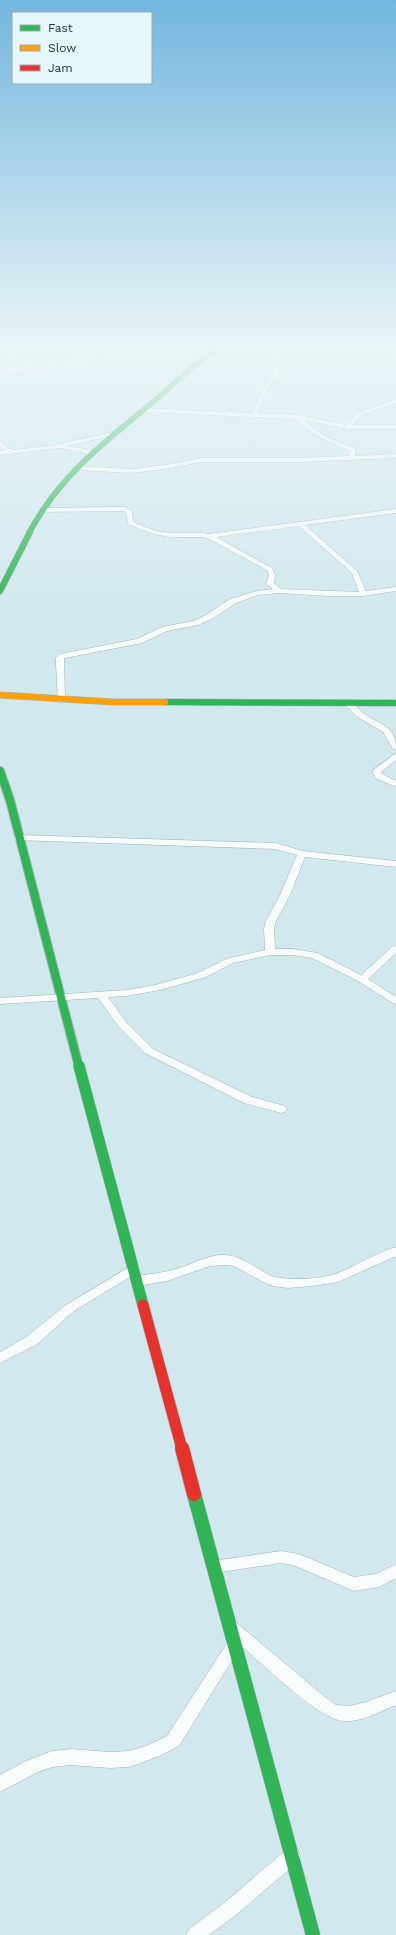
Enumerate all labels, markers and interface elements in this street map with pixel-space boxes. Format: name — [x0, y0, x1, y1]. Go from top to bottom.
legend — [12, 12, 152, 84]
text: Fast — [48, 21, 73, 35]
text: Slow — [48, 41, 76, 55]
text: Jam — [48, 61, 73, 75]

